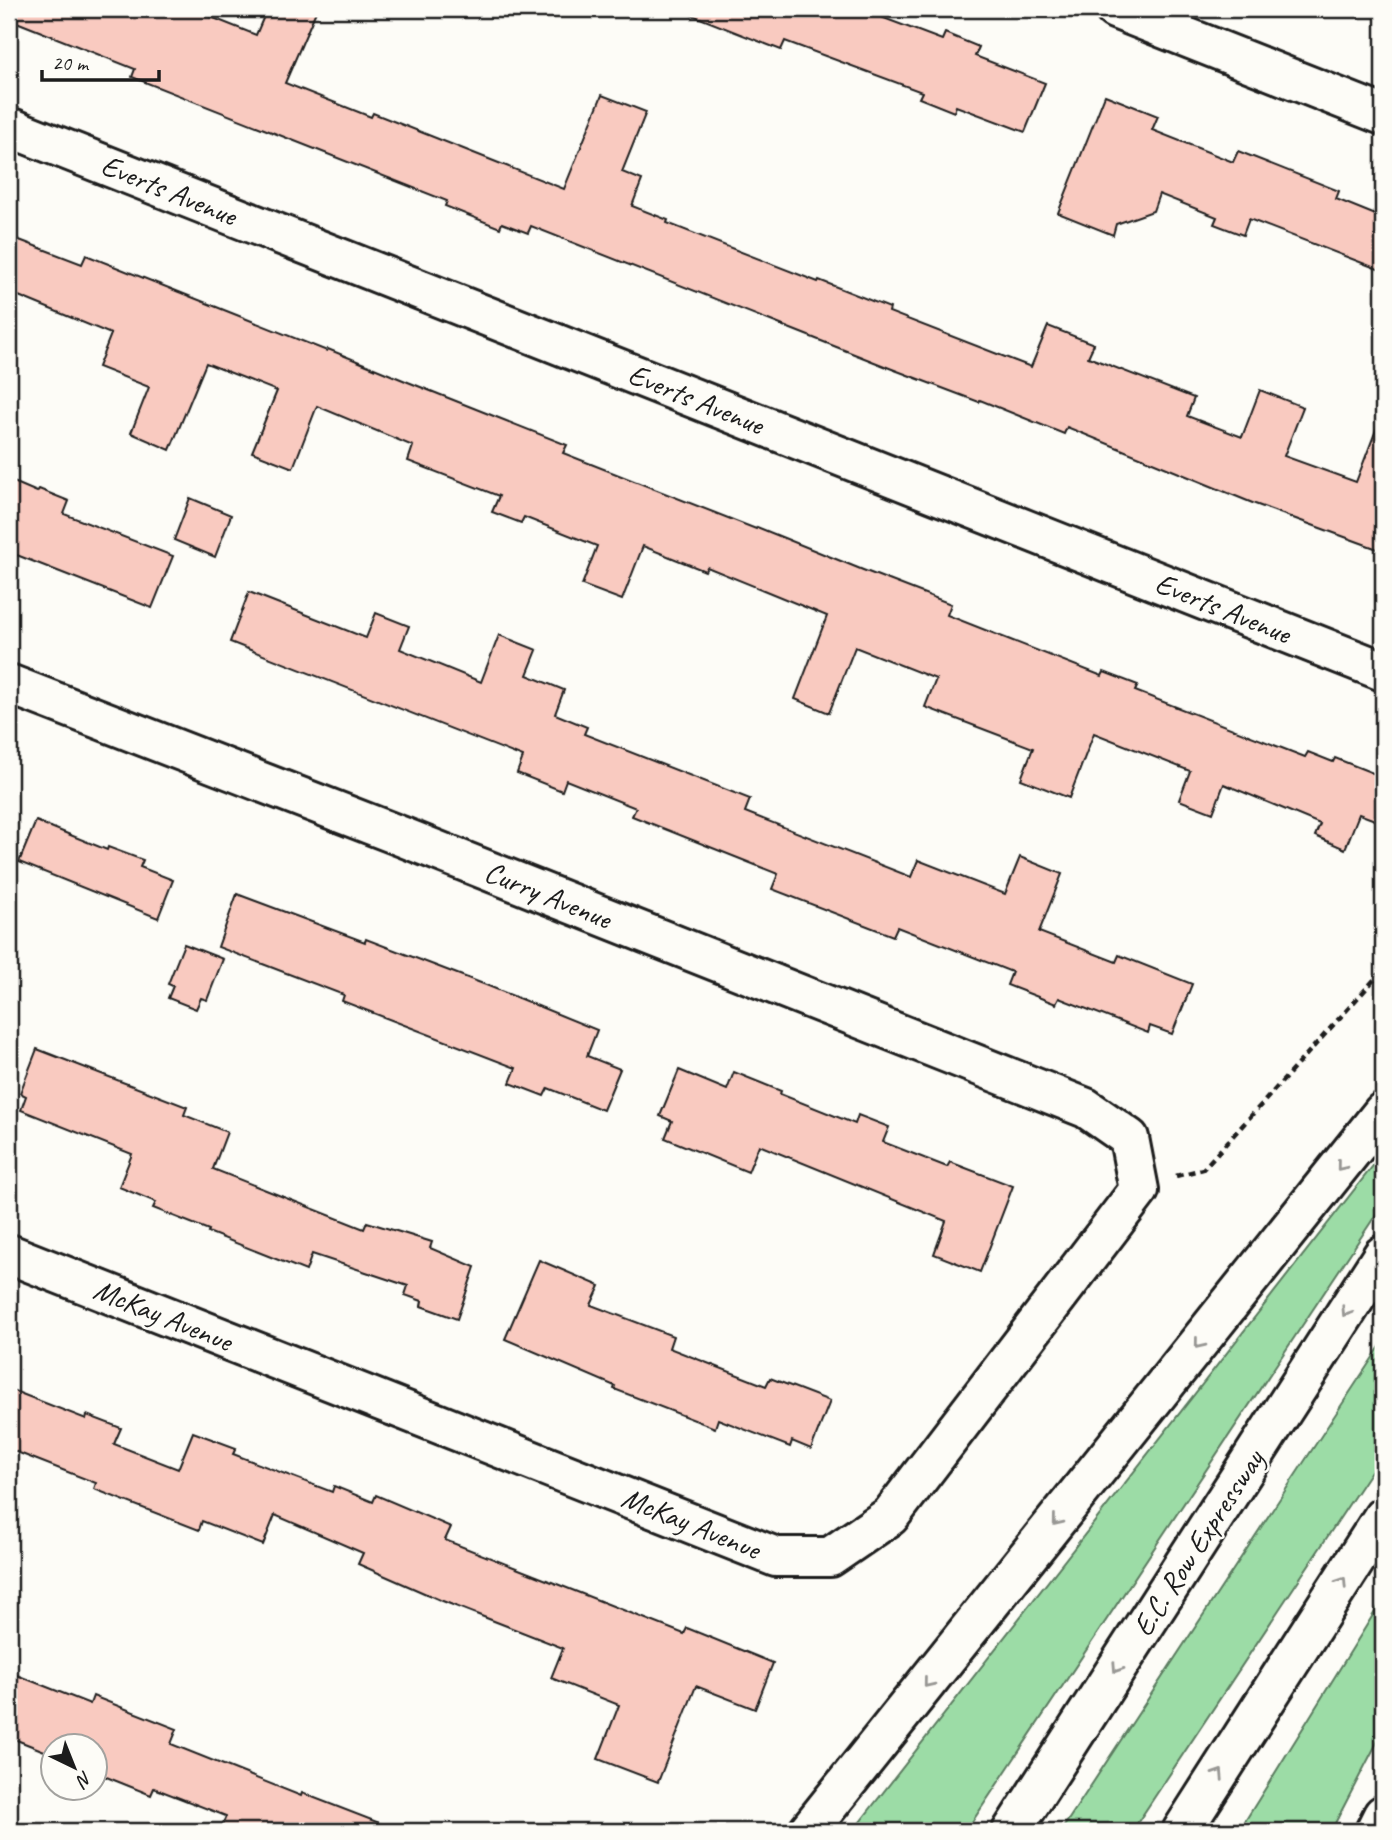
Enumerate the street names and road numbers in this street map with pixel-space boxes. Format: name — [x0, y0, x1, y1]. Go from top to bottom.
street label: Everts Avenue — [96, 146, 244, 235]
street label: Everts Avenue — [623, 355, 771, 444]
street label: Everts Avenue — [1150, 564, 1298, 653]
street label: Curry Avenue — [479, 852, 619, 938]
street label: McKay Avenue — [88, 1270, 240, 1361]
street label: E.C. Row Expressway — [1124, 1441, 1273, 1643]
street label: McKay Avenue — [616, 1478, 768, 1569]

